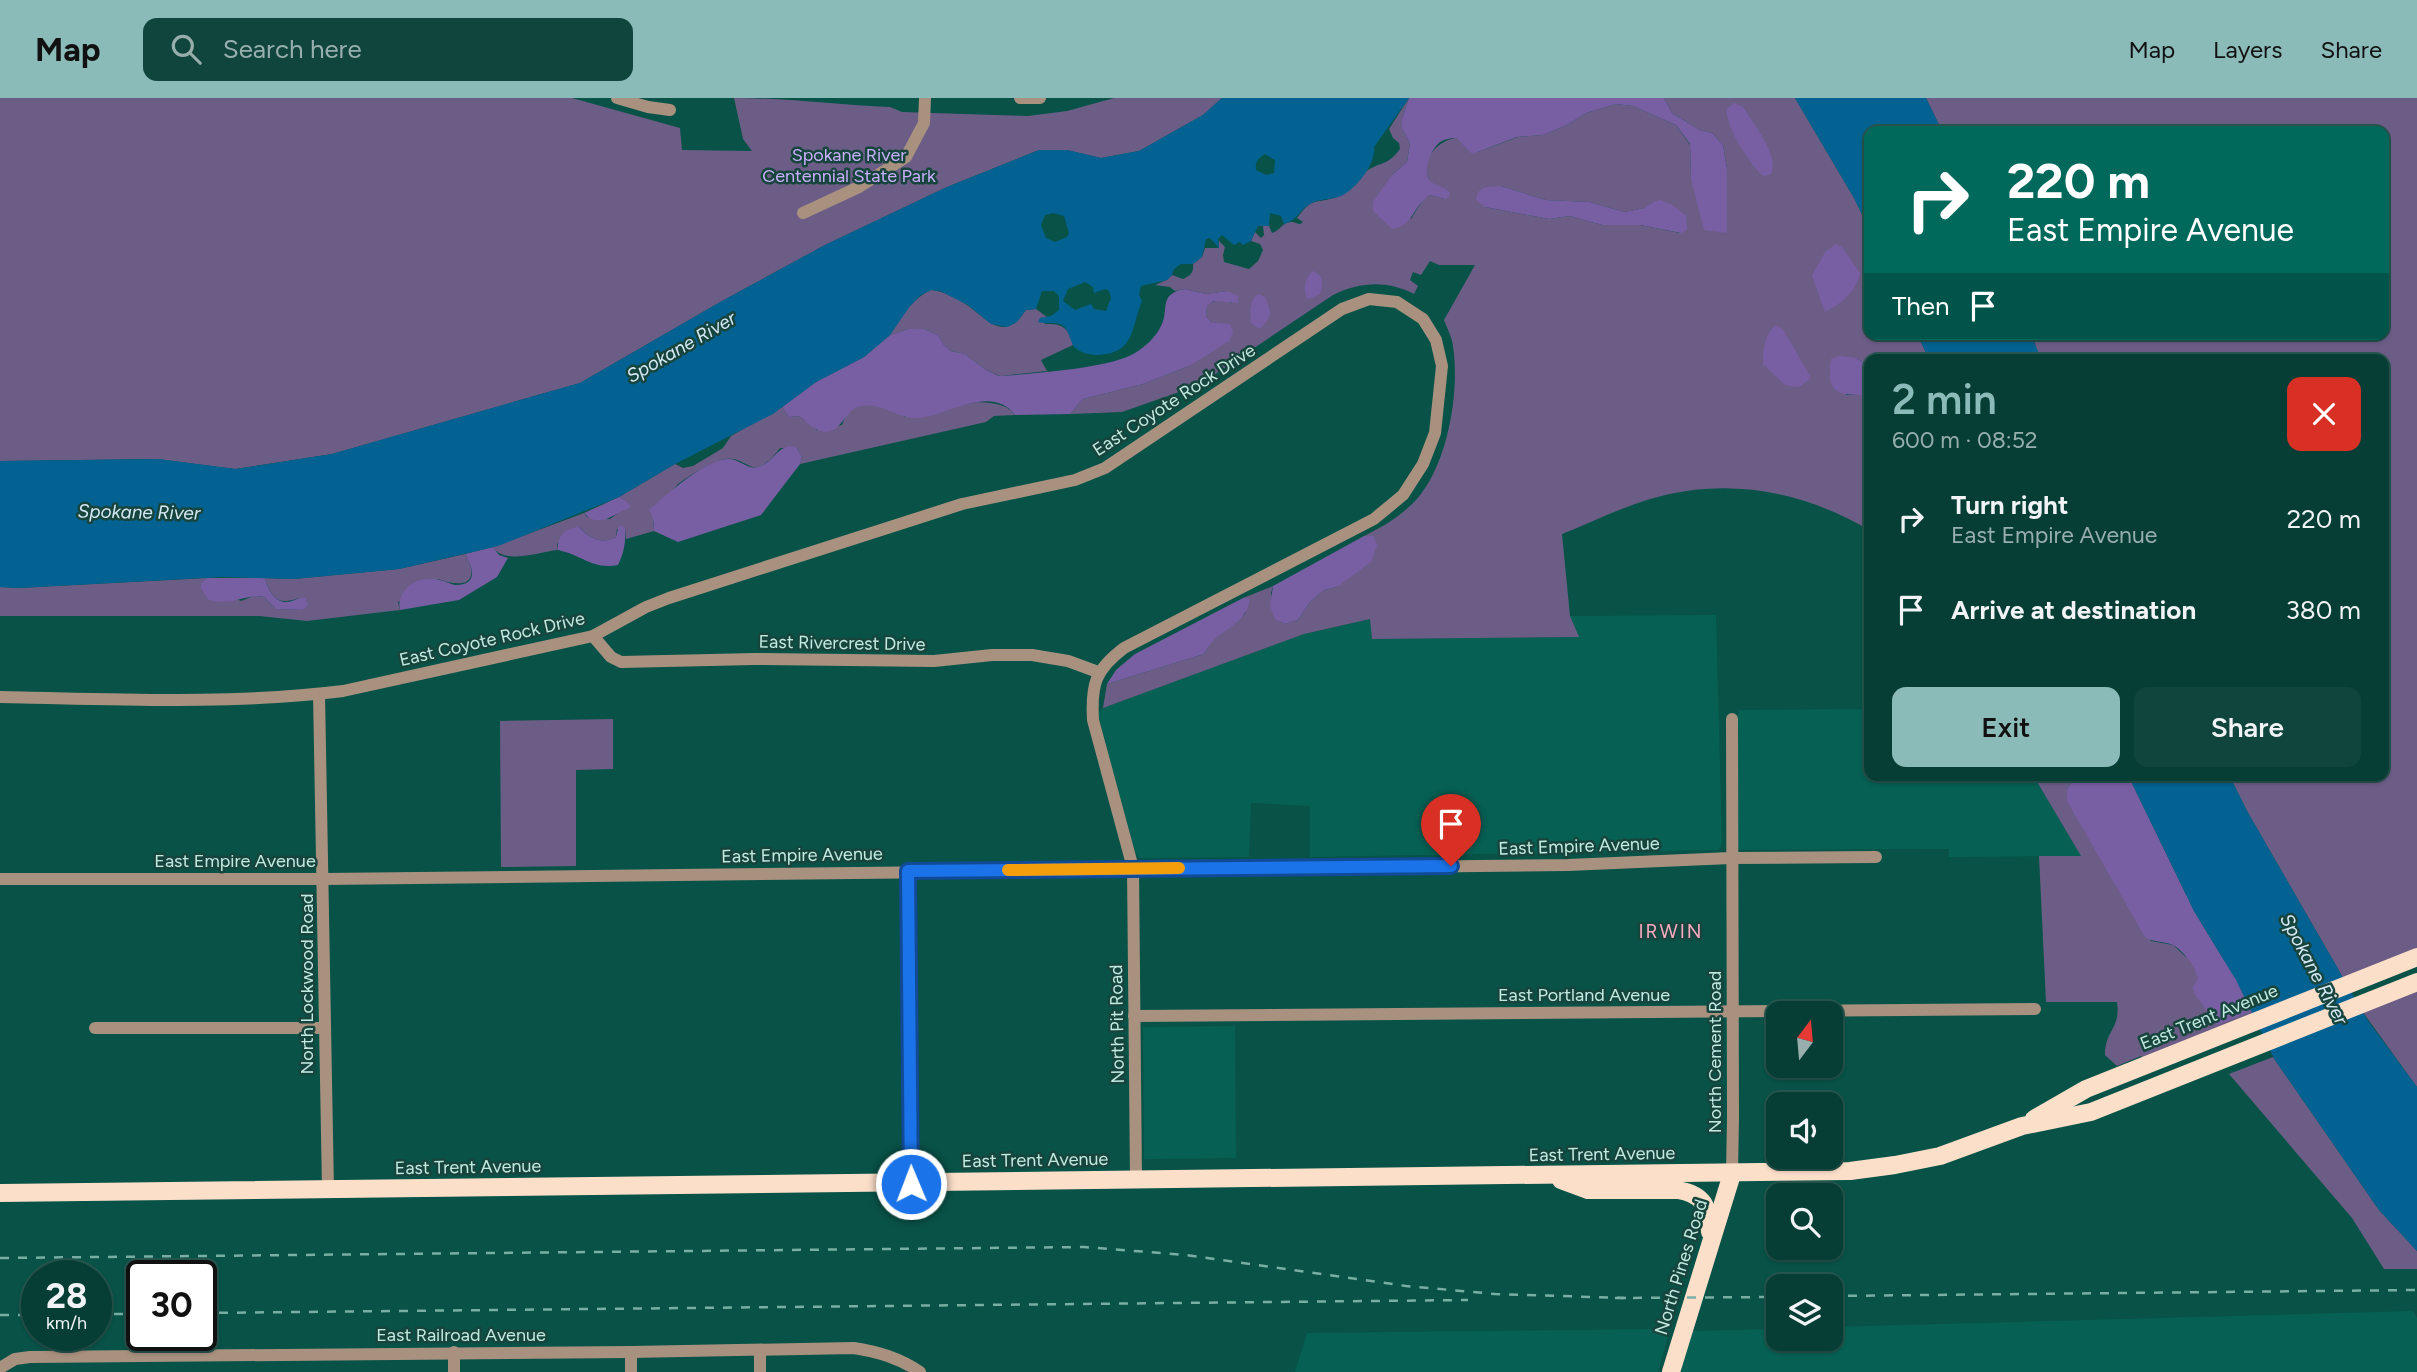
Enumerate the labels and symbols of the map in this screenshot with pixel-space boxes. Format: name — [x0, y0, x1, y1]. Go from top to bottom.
park label: Spokane River Centennial State Park — [762, 144, 936, 187]
water label: Spokane River — [622, 306, 740, 388]
street label: East Coyote Rock Drive — [1088, 339, 1260, 461]
water label: Spokane River — [77, 499, 201, 525]
street label: East Coyote Rock Drive — [397, 607, 587, 671]
street label: East Rivercrest Drive — [758, 631, 926, 655]
pin — [1421, 794, 1481, 866]
street label: East Empire Avenue — [1498, 832, 1660, 860]
street label: East Empire Avenue — [721, 843, 883, 867]
street label: East Empire Avenue — [154, 850, 316, 872]
street label: North Lockwood Road — [296, 893, 318, 1075]
water label: Spokane River — [2275, 909, 2353, 1029]
district label: IRWIN — [1638, 920, 1704, 943]
street label: North Pit Road — [1105, 964, 1129, 1084]
street label: North Cement Road — [1704, 971, 1726, 1133]
street label: East Trent Avenue — [2137, 979, 2281, 1055]
street label: East Portland Avenue — [1498, 984, 1670, 1006]
north arrow — [1766, 1001, 1843, 1078]
street label: East Trent Avenue — [1528, 1142, 1676, 1166]
position arrow — [874, 1147, 948, 1221]
street label: East Trent Avenue — [961, 1148, 1109, 1172]
street label: East Trent Avenue — [394, 1155, 542, 1179]
street label: North Pines Road — [1650, 1197, 1712, 1337]
speed limit sign: 30 — [126, 1260, 217, 1351]
street label: East Railroad Avenue — [376, 1324, 546, 1346]

